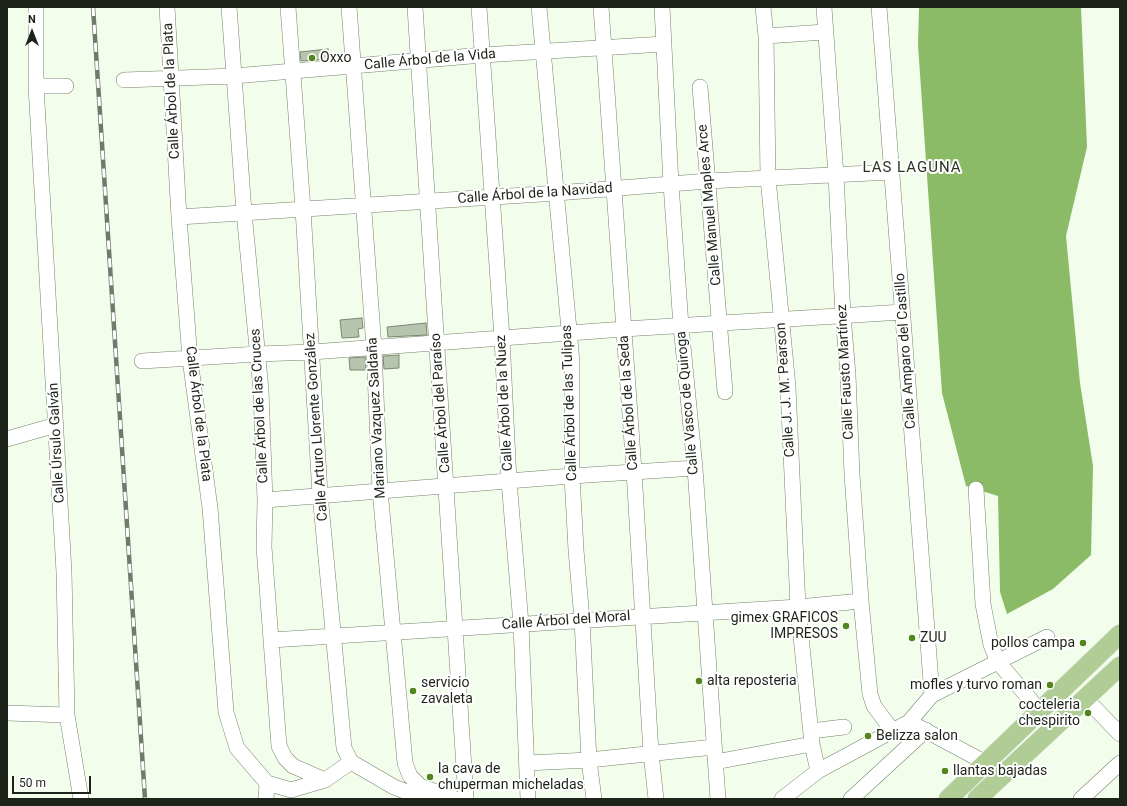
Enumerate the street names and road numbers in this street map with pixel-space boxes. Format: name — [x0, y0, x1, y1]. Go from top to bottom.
street label: Calle Árbol de la Plata — [160, 22, 184, 160]
street label: Calle Árbol de la Vida — [363, 46, 497, 74]
street label: Calle Manuel Maples Arce — [695, 124, 725, 286]
street label: Calle Árbol de la Navidad — [457, 180, 613, 208]
street label: Calle Amparo del Castillo — [892, 272, 920, 430]
street label: Calle Fausto Martínez — [834, 304, 858, 440]
street label: Calle J. J. M. Pearson — [773, 322, 799, 458]
street label: Calle Árbol de las Tulipas — [559, 325, 581, 481]
street label: Calle Árbol de las Cruces — [248, 328, 272, 484]
street label: Calle Vasco de Quiroga — [673, 330, 703, 476]
street label: Calle Arturo Llorente González — [302, 332, 332, 522]
street label: Calle Árbol del Paraíso — [428, 332, 454, 474]
street label: Calle Árbol de la Nuez — [493, 334, 517, 472]
street label: Calle Árbol de la Seda — [616, 335, 642, 471]
street label: Mariano Vazquez Saldaña — [364, 337, 390, 499]
street label: Calle Árbol de la Plata — [181, 345, 215, 483]
street label: Calle Úrsulo Galván — [45, 382, 69, 504]
street label: Calle Árbol del Moral — [501, 608, 631, 634]

